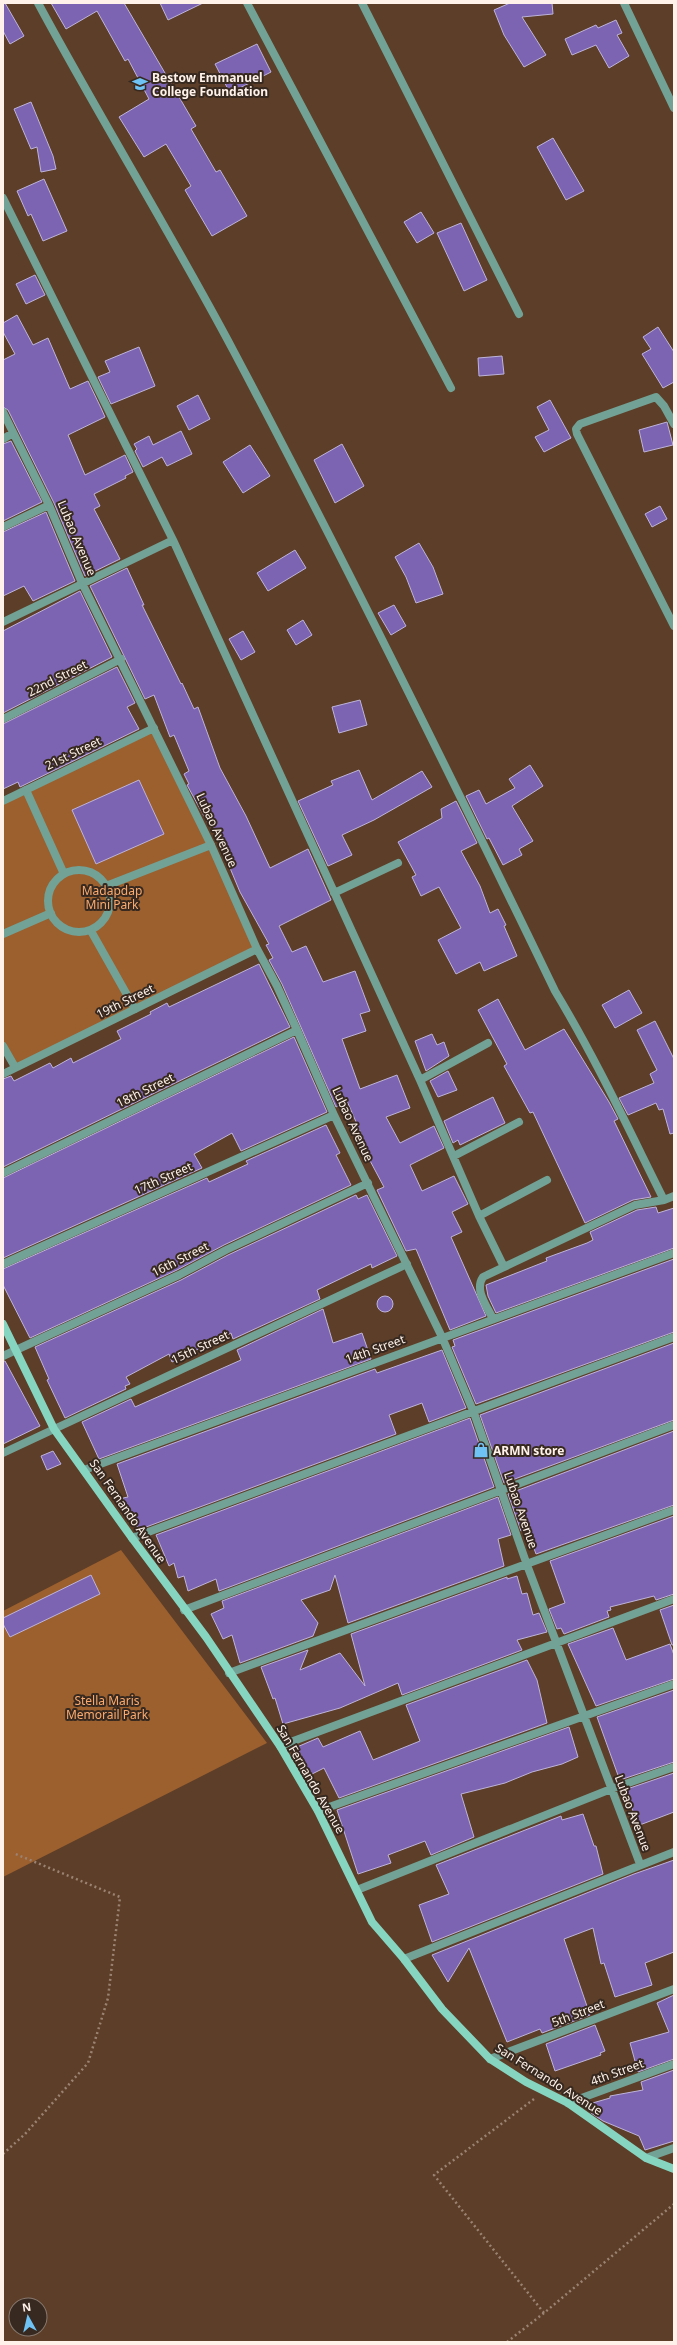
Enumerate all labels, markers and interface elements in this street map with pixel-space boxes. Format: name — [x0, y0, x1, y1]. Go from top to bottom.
place label: Bestow Emmanuel College Foundation — [152, 69, 268, 100]
school or university icon: Bestow Emmanuel College Foundation — [131, 75, 149, 93]
street label: Lubao Avenue — [53, 498, 101, 578]
street label: 22nd Street — [24, 655, 90, 700]
street label: 21st Street — [42, 732, 104, 774]
street label: Lubao Avenue — [192, 790, 242, 870]
park label: Madapdap Mini Park — [82, 882, 142, 913]
street label: 19th Street — [93, 979, 157, 1022]
street label: 18th Street — [113, 1068, 177, 1111]
street label: Lubao Avenue — [328, 1084, 378, 1164]
street label: 17th Street — [131, 1157, 195, 1198]
street label: 16th Street — [148, 1237, 212, 1281]
street label: 15th Street — [168, 1326, 232, 1368]
street label: 14th Street — [343, 1330, 408, 1368]
shop icon: ARMN store — [472, 1441, 490, 1459]
place label: ARMN store — [493, 1442, 564, 1459]
street label: San Fernando Avenue — [86, 1456, 170, 1567]
street label: Lubao Avenue — [500, 1469, 542, 1551]
park label: Stella Maris Memorail Park — [66, 1692, 149, 1723]
street label: San Fernando Avenue — [273, 1721, 349, 1837]
street label: Lubao Avenue — [611, 1772, 655, 1854]
street label: 5th Street — [549, 1995, 607, 2031]
street label: San Fernando Avenue — [492, 2039, 606, 2119]
street label: 4th Street — [588, 2054, 646, 2089]
north arrow — [8, 2297, 48, 2337]
text: N — [21, 2299, 32, 2315]

